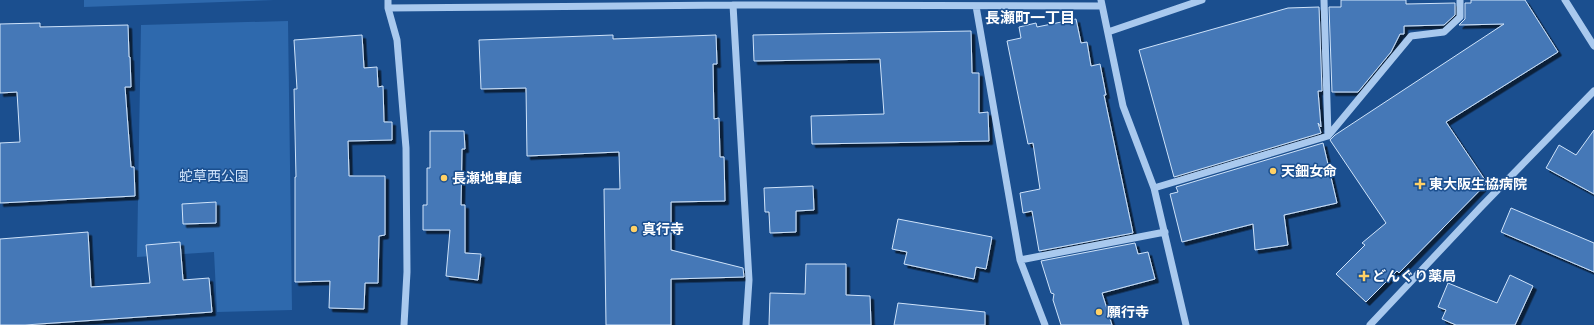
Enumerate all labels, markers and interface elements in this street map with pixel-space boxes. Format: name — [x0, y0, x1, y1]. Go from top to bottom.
district label: 長瀬町一丁目 — [985, 9, 1075, 27]
place label: 天鈿女命 — [1281, 163, 1337, 180]
marker: 天鈿女命 — [1268, 166, 1278, 176]
park label: 蛇草西公園 — [179, 168, 249, 185]
place label: 長瀬地車庫 — [452, 170, 522, 187]
marker: 長瀬地車庫 — [439, 173, 449, 183]
place label: 東大阪生協病院 — [1429, 176, 1527, 193]
marker: 東大阪生協病院 — [1414, 178, 1426, 190]
place label: 真行寺 — [642, 221, 684, 238]
marker: 真行寺 — [629, 224, 639, 234]
place label: どんぐり薬局 — [1372, 268, 1456, 285]
marker: どんぐり薬局 — [1359, 271, 1369, 281]
place label: 願行寺 — [1107, 304, 1149, 321]
marker: 願行寺 — [1094, 307, 1104, 317]

